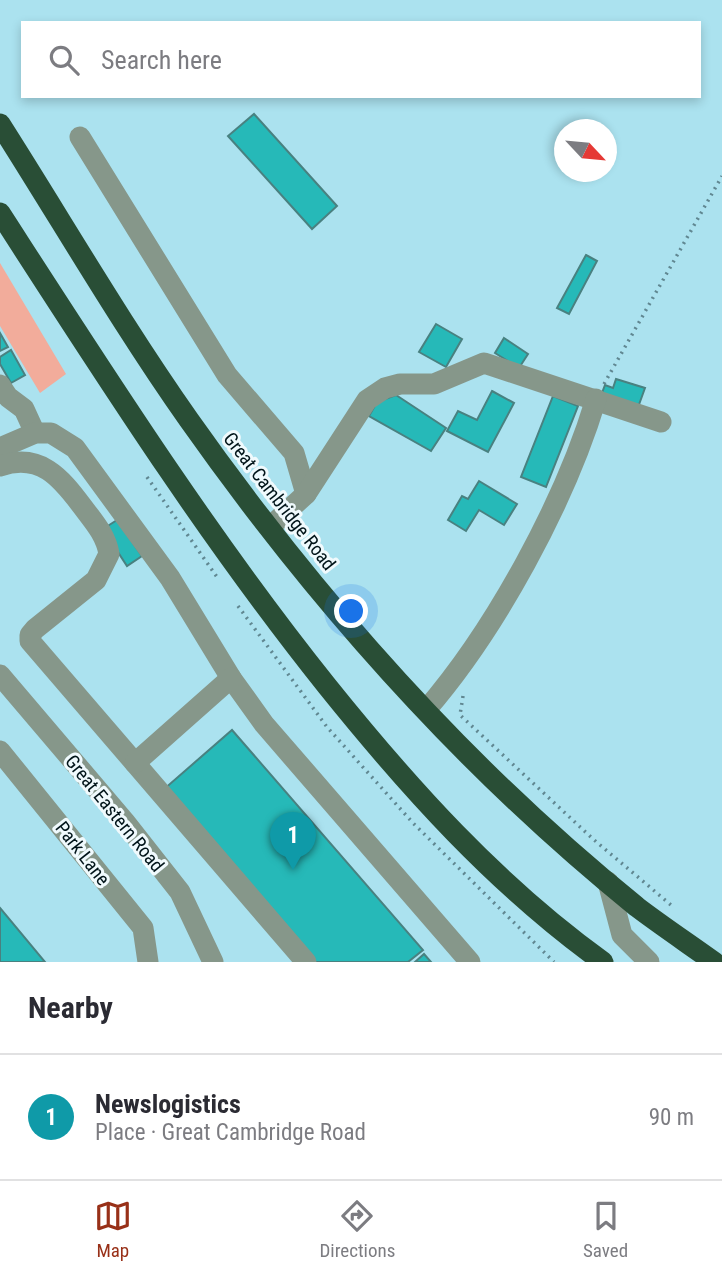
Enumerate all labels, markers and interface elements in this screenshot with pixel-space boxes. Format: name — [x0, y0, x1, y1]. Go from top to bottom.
search box — [21, 21, 701, 98]
icon: search — [45, 41, 83, 79]
text: Search here — [101, 45, 222, 75]
north arrow — [554, 119, 617, 182]
street label: Great Cambridge Road — [219, 428, 341, 575]
your location — [334, 594, 368, 628]
street label: Great Eastern Road — [60, 750, 169, 877]
pin: 1 — [270, 812, 316, 870]
street label: Park Lane — [51, 817, 115, 890]
text: Nearby — [28, 990, 113, 1025]
text: Newslogistics — [95, 1089, 241, 1119]
text: 1 — [45, 1104, 57, 1131]
text: 90 m — [649, 1104, 694, 1131]
text: Place · Great Cambridge Road — [95, 1119, 366, 1146]
tab: Map — [94, 1197, 132, 1262]
tab: Directions — [319, 1197, 395, 1262]
tab: Saved — [583, 1197, 628, 1262]

